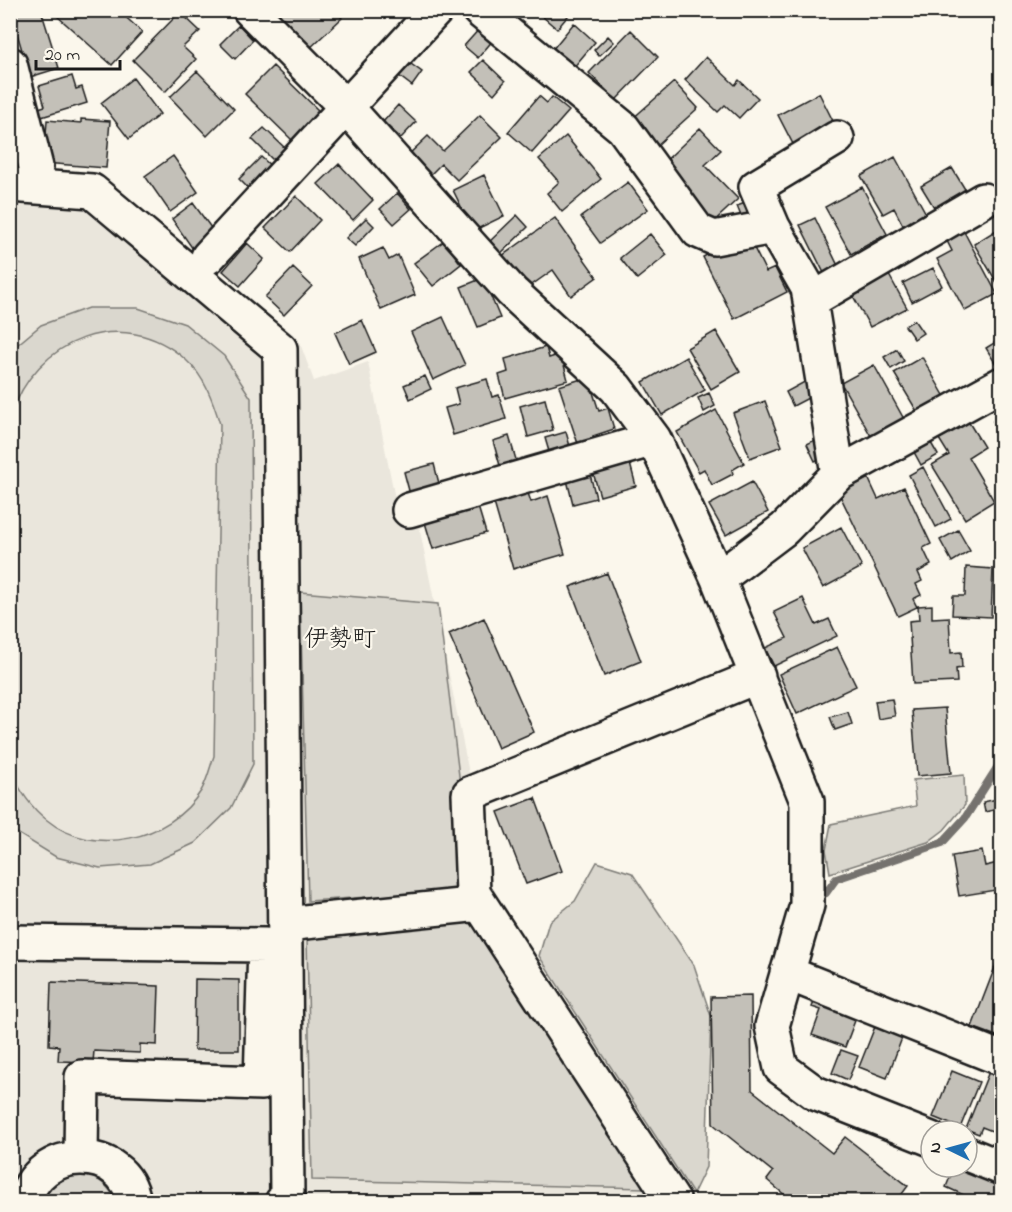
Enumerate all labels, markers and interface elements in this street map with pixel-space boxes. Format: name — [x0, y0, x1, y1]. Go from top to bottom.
scale bar — [36, 33, 120, 71]
text: 20 m — [45, 43, 80, 69]
district label: 伊勢町 — [304, 623, 376, 658]
north arrow — [919, 1119, 979, 1179]
text: N — [924, 1141, 948, 1154]

